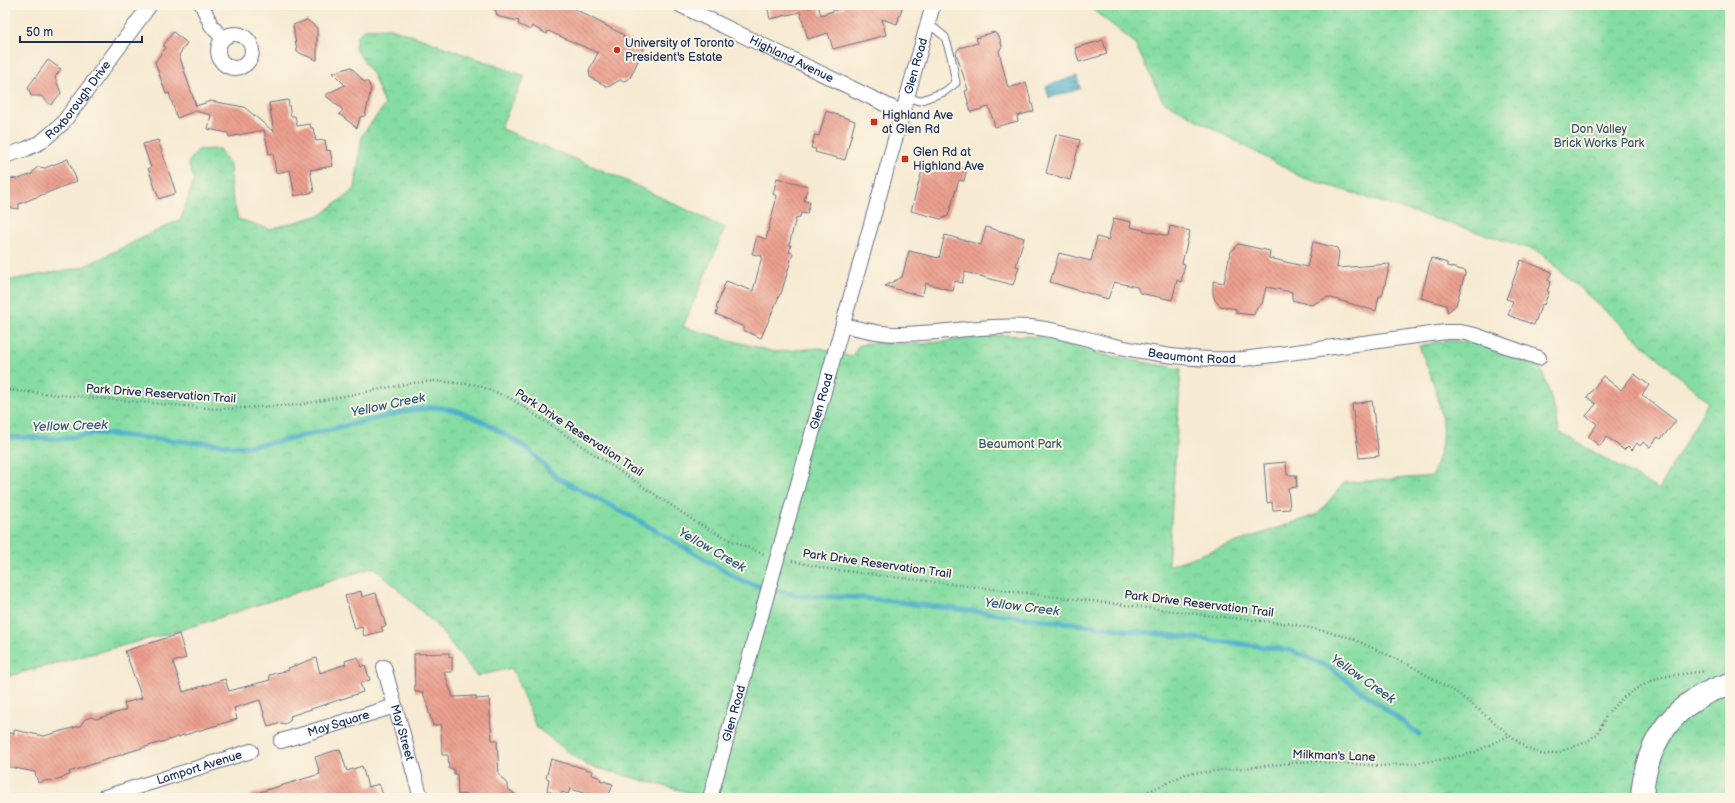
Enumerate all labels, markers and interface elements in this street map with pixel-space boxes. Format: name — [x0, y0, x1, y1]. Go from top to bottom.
scale bar — [20, 18, 142, 44]
text: 50 m — [26, 25, 53, 40]
street label: Highland Avenue — [747, 32, 836, 86]
place label: University of Toronto President's Estate — [625, 36, 734, 65]
street label: Glen Road — [901, 36, 931, 96]
marker: University of Toronto President's Estate — [612, 45, 622, 55]
street label: Roxborough Drive — [42, 58, 114, 143]
place label: Highland Ave at Glen Rd — [882, 108, 953, 137]
marker: Highland Ave at Glen Rd — [869, 117, 879, 127]
park label: Don Valley Brick Works Park — [1554, 122, 1645, 151]
place label: Glen Rd at Highland Ave — [913, 145, 984, 174]
marker: Glen Rd at Highland Ave — [900, 154, 910, 164]
street label: Beaumont Road — [1147, 345, 1236, 367]
street label: Glen Road — [806, 371, 836, 431]
street label: Park Drive Reservation Trail — [86, 381, 236, 407]
street label: Park Drive Reservation Trail — [512, 386, 646, 480]
water label: Yellow Creek — [350, 389, 427, 421]
water label: Yellow Creek — [32, 417, 108, 435]
park label: Beaumont Park — [978, 437, 1062, 452]
water label: Yellow Creek — [675, 524, 749, 576]
street label: Park Drive Reservation Trail — [802, 546, 952, 582]
street label: Park Drive Reservation Trail — [1124, 587, 1274, 621]
water label: Yellow Creek — [984, 594, 1061, 620]
water label: Yellow Creek — [1328, 651, 1399, 707]
street label: Glen Road — [719, 683, 749, 743]
street label: May Street — [387, 703, 418, 763]
street label: May Square — [306, 707, 371, 740]
street label: Lamport Avenue — [155, 747, 244, 788]
street label: Milkman's Lane — [1292, 747, 1376, 765]

